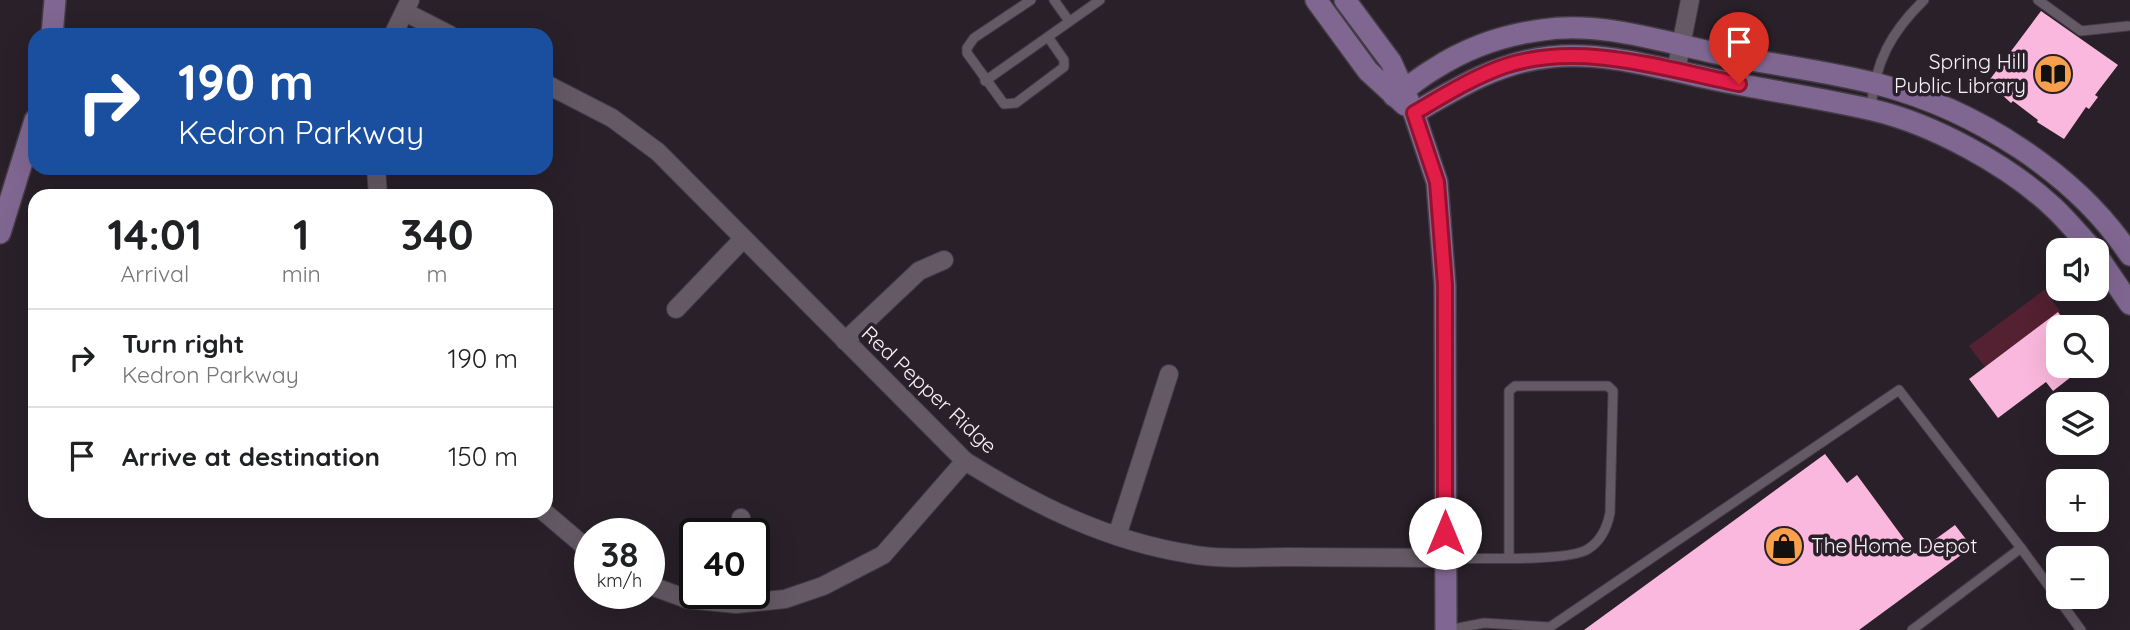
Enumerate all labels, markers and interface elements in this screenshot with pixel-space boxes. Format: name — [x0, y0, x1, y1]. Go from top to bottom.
pin — [1709, 12.0, 1769, 84]
icon: arrive — [1720, 23, 1758, 61]
place label: Spring Hill Public Library — [1894, 48, 2026, 98]
text: 190 m — [178, 51, 314, 112]
library icon: Spring Hill Public Library — [2032, 53, 2074, 95]
icon: right — [63, 56, 154, 147]
text: Kedron Parkway — [178, 112, 424, 152]
text: 14:01 — [108, 208, 202, 261]
text: 1 — [293, 208, 309, 261]
text: 340 — [400, 208, 473, 261]
map controls — [2046, 238, 2109, 609]
button: sound — [2046, 238, 2109, 301]
text: Arrival — [120, 259, 189, 288]
text: min — [282, 259, 321, 288]
text: m — [426, 259, 447, 288]
button: search — [2046, 315, 2109, 378]
street label: Red Pepper Ridge — [857, 320, 1003, 459]
text: Turn right — [122, 327, 244, 360]
icon: right — [63, 339, 101, 377]
text: 190 m — [448, 342, 518, 375]
text: Kedron Parkway — [122, 360, 299, 389]
button: layers — [2046, 392, 2109, 455]
icon: arrive — [63, 437, 101, 475]
text: Arrive at destination — [122, 440, 380, 473]
text: 150 m — [448, 440, 518, 473]
button: + — [2046, 469, 2109, 532]
position arrow — [1408, 496, 1482, 570]
speed limit sign: 40 — [679, 518, 770, 609]
shop icon: The Home Depot — [1763, 525, 1805, 567]
text: 38 — [601, 532, 638, 576]
place label: The Home Depot — [1811, 532, 1977, 558]
button: − — [2046, 546, 2109, 609]
text: km/h — [597, 569, 642, 592]

